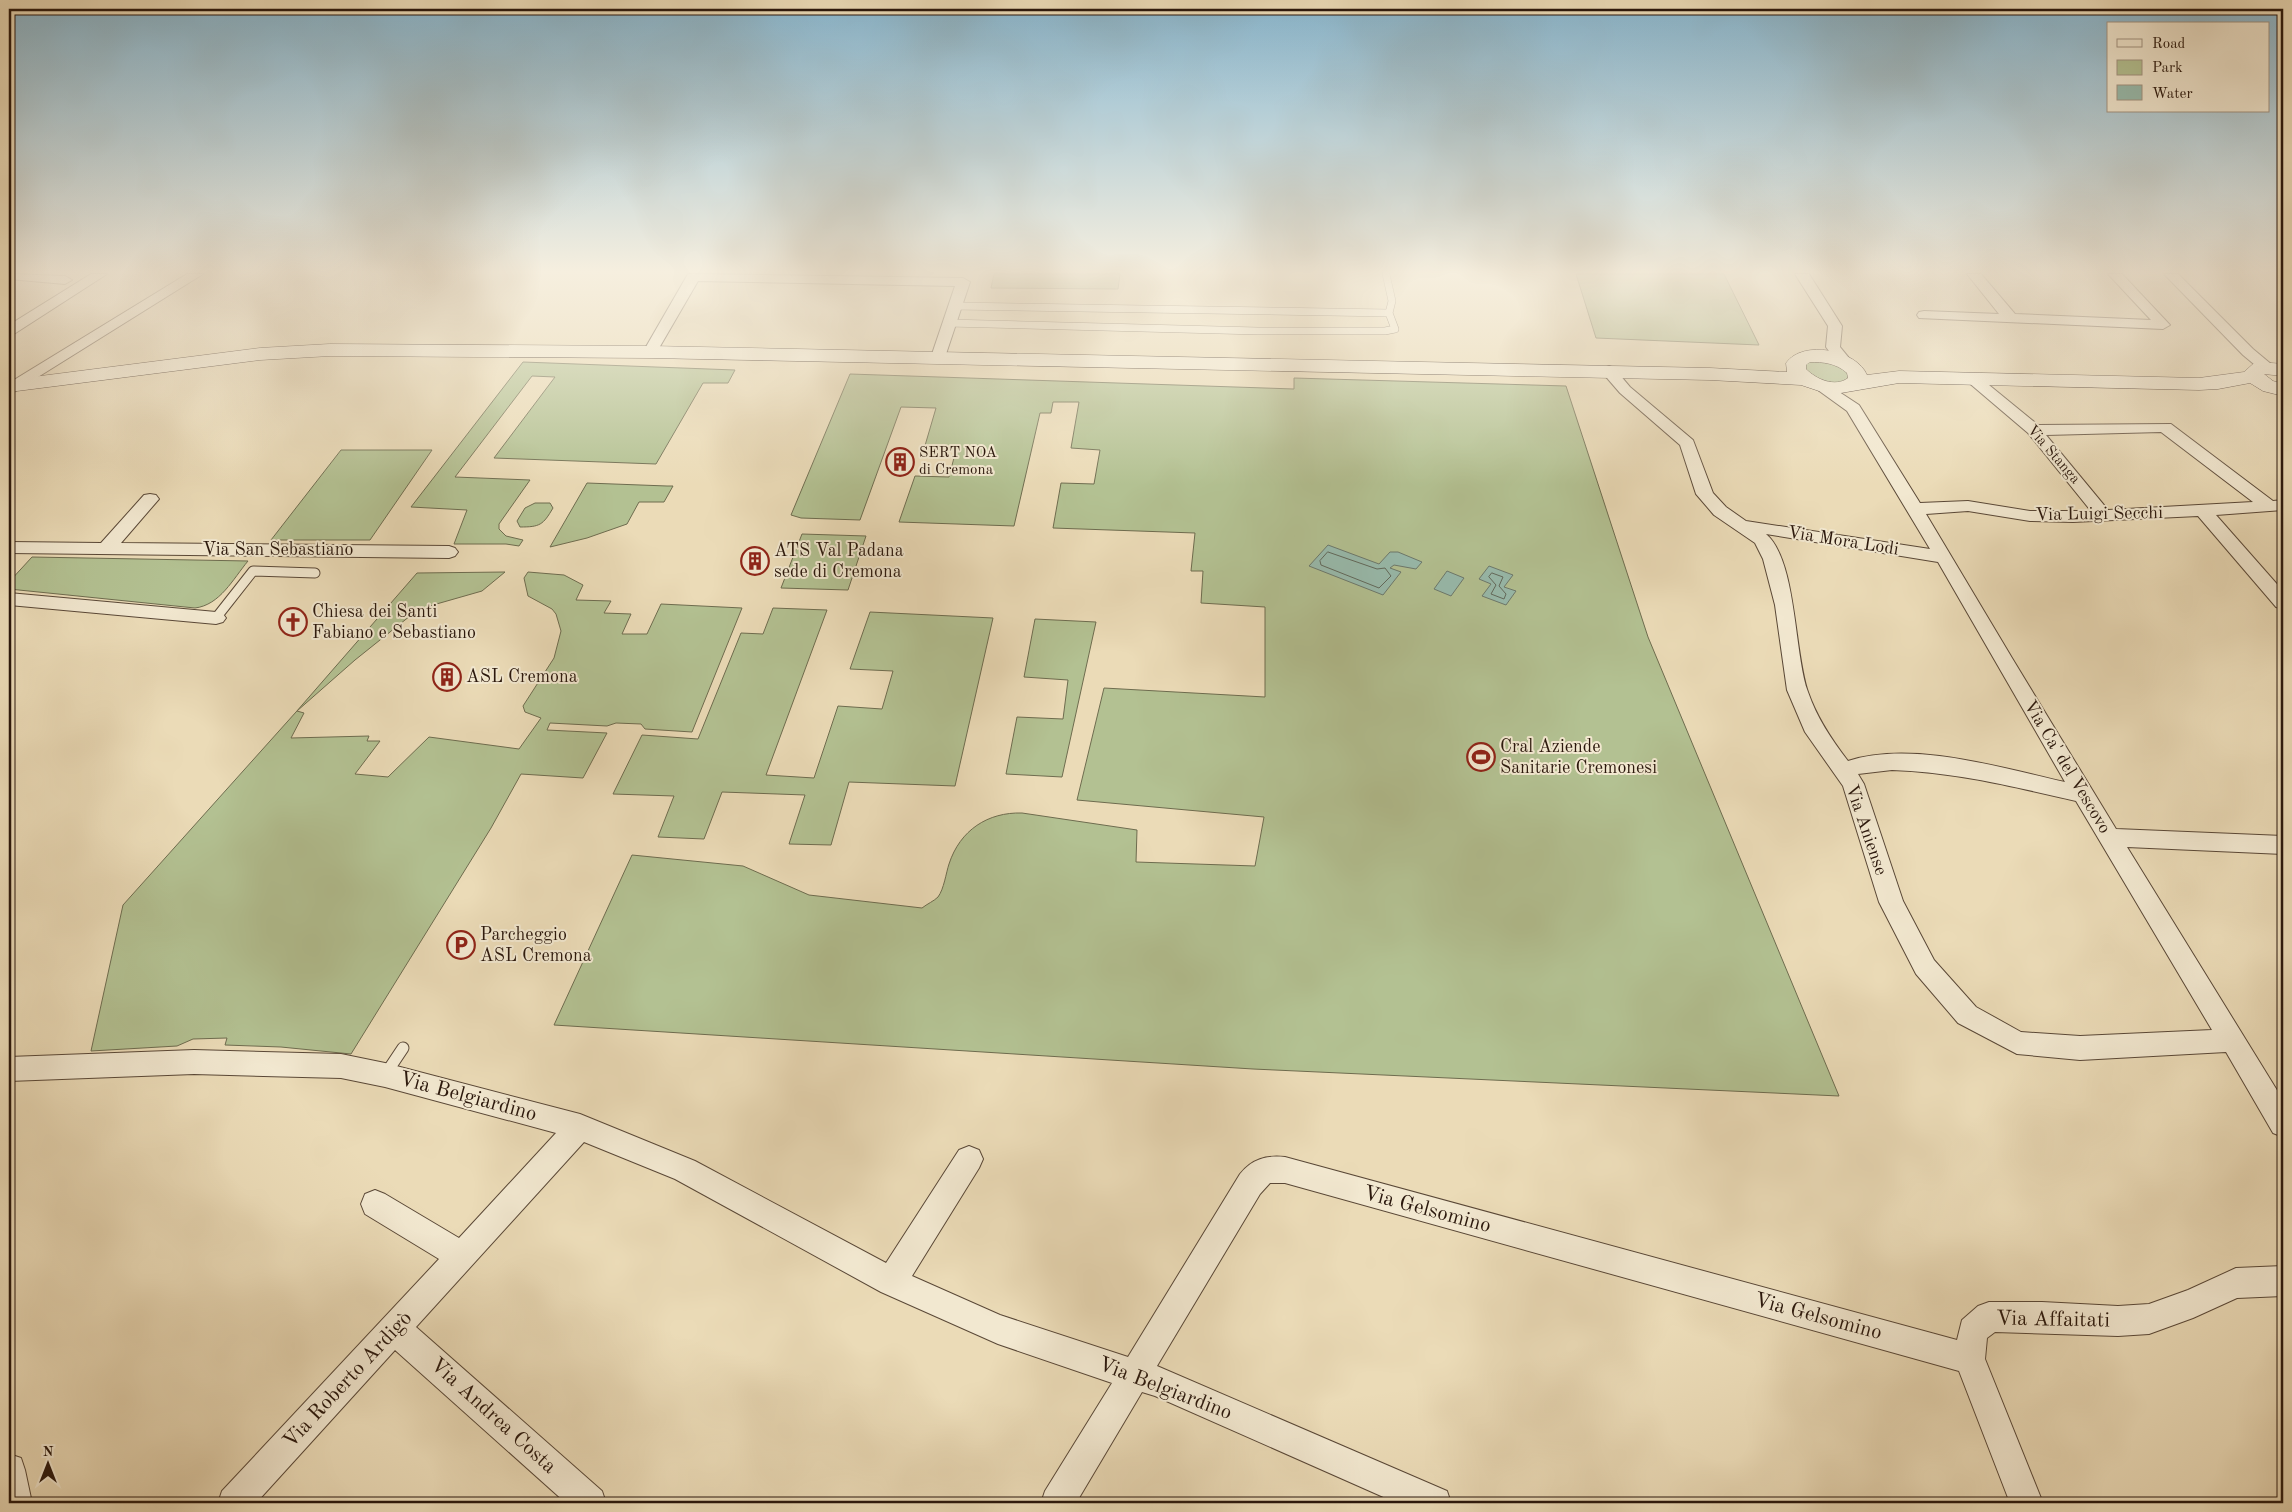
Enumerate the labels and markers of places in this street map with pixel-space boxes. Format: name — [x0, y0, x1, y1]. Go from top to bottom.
place label: SERT NOA di Cremona — [919, 446, 997, 478]
building icon: SERT NOA di Cremona — [885, 447, 915, 477]
place label: ATS Val Padana sede di Cremona — [774, 542, 904, 581]
building icon: ATS Val Padana sede di Cremona — [740, 546, 770, 576]
place label: Chiesa dei Santi Fabiano e Sebastiano — [312, 603, 476, 642]
church icon: Chiesa dei Santi Fabiano e Sebastiano — [278, 607, 308, 637]
building icon: ASL Cremona — [432, 662, 462, 692]
place label: ASL Cremona — [466, 668, 578, 686]
place label: Cral Aziende Sanitarie Cremonesi — [1500, 738, 1657, 777]
sports icon: Cral Aziende Sanitarie Cremonesi — [1466, 742, 1496, 772]
place label: Parcheggio ASL Cremona — [480, 926, 592, 965]
parking icon: Parcheggio ASL Cremona — [446, 930, 476, 960]

